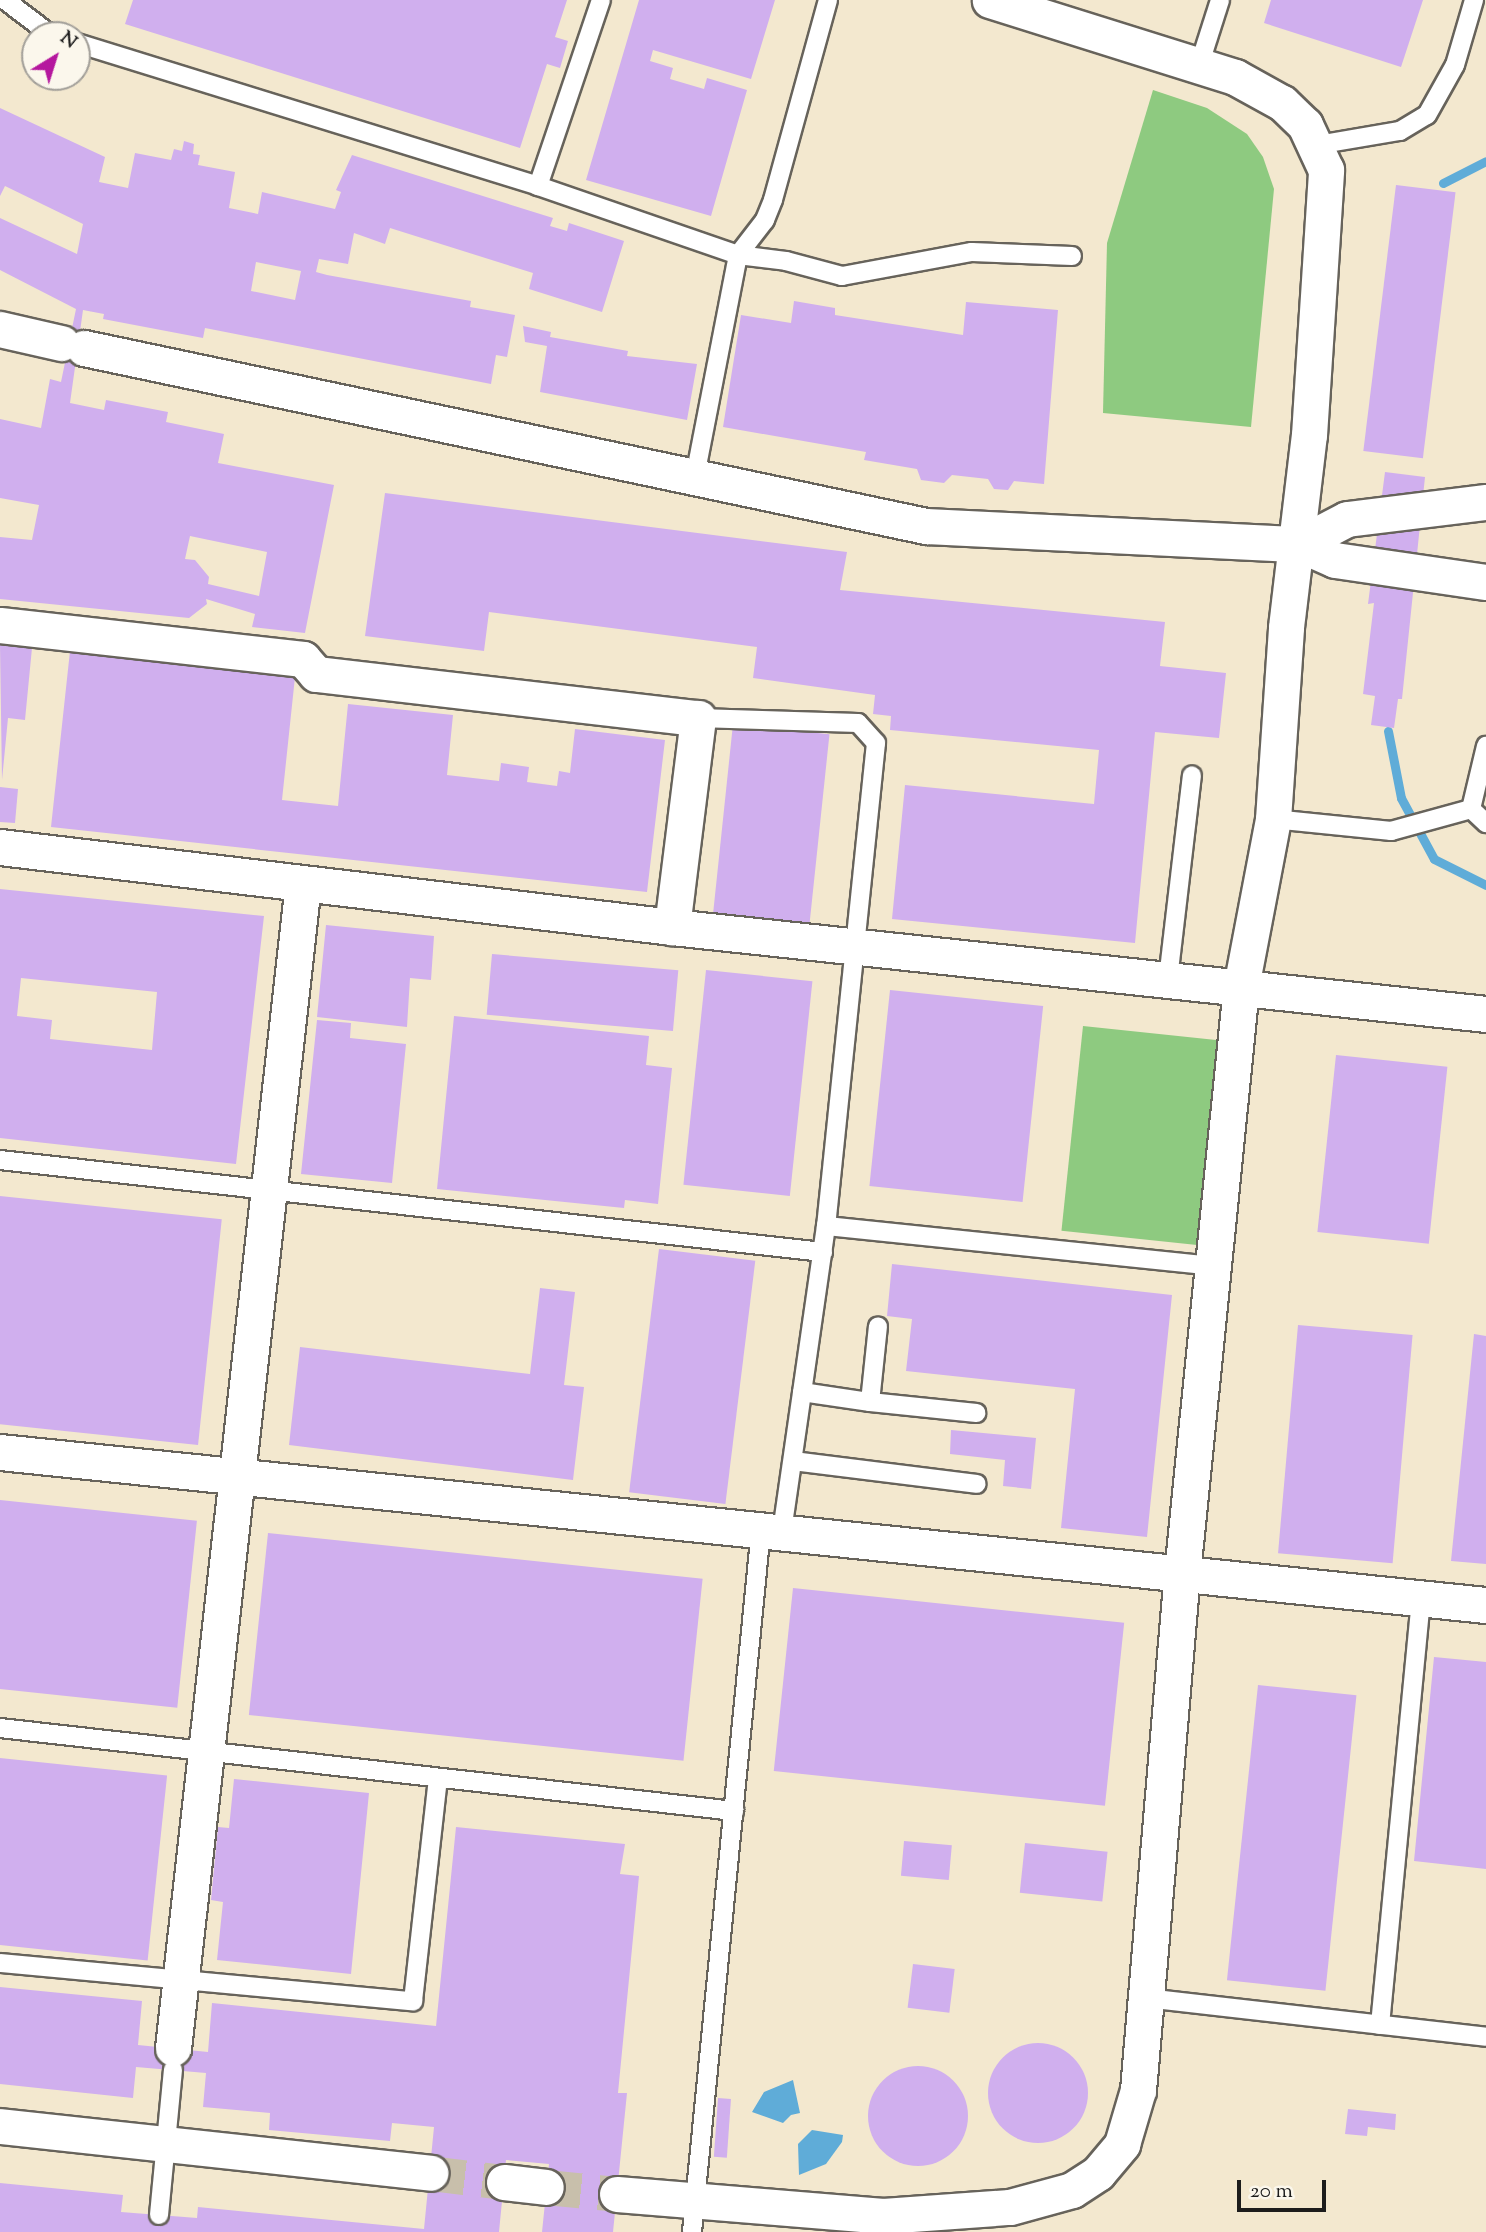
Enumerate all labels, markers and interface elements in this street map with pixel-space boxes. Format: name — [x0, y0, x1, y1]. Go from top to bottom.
north arrow — [21, 21, 91, 91]
text: N — [54, 25, 82, 56]
scale bar — [1241, 2166, 1330, 2210]
text: 20 m — [1250, 2177, 1293, 2207]

